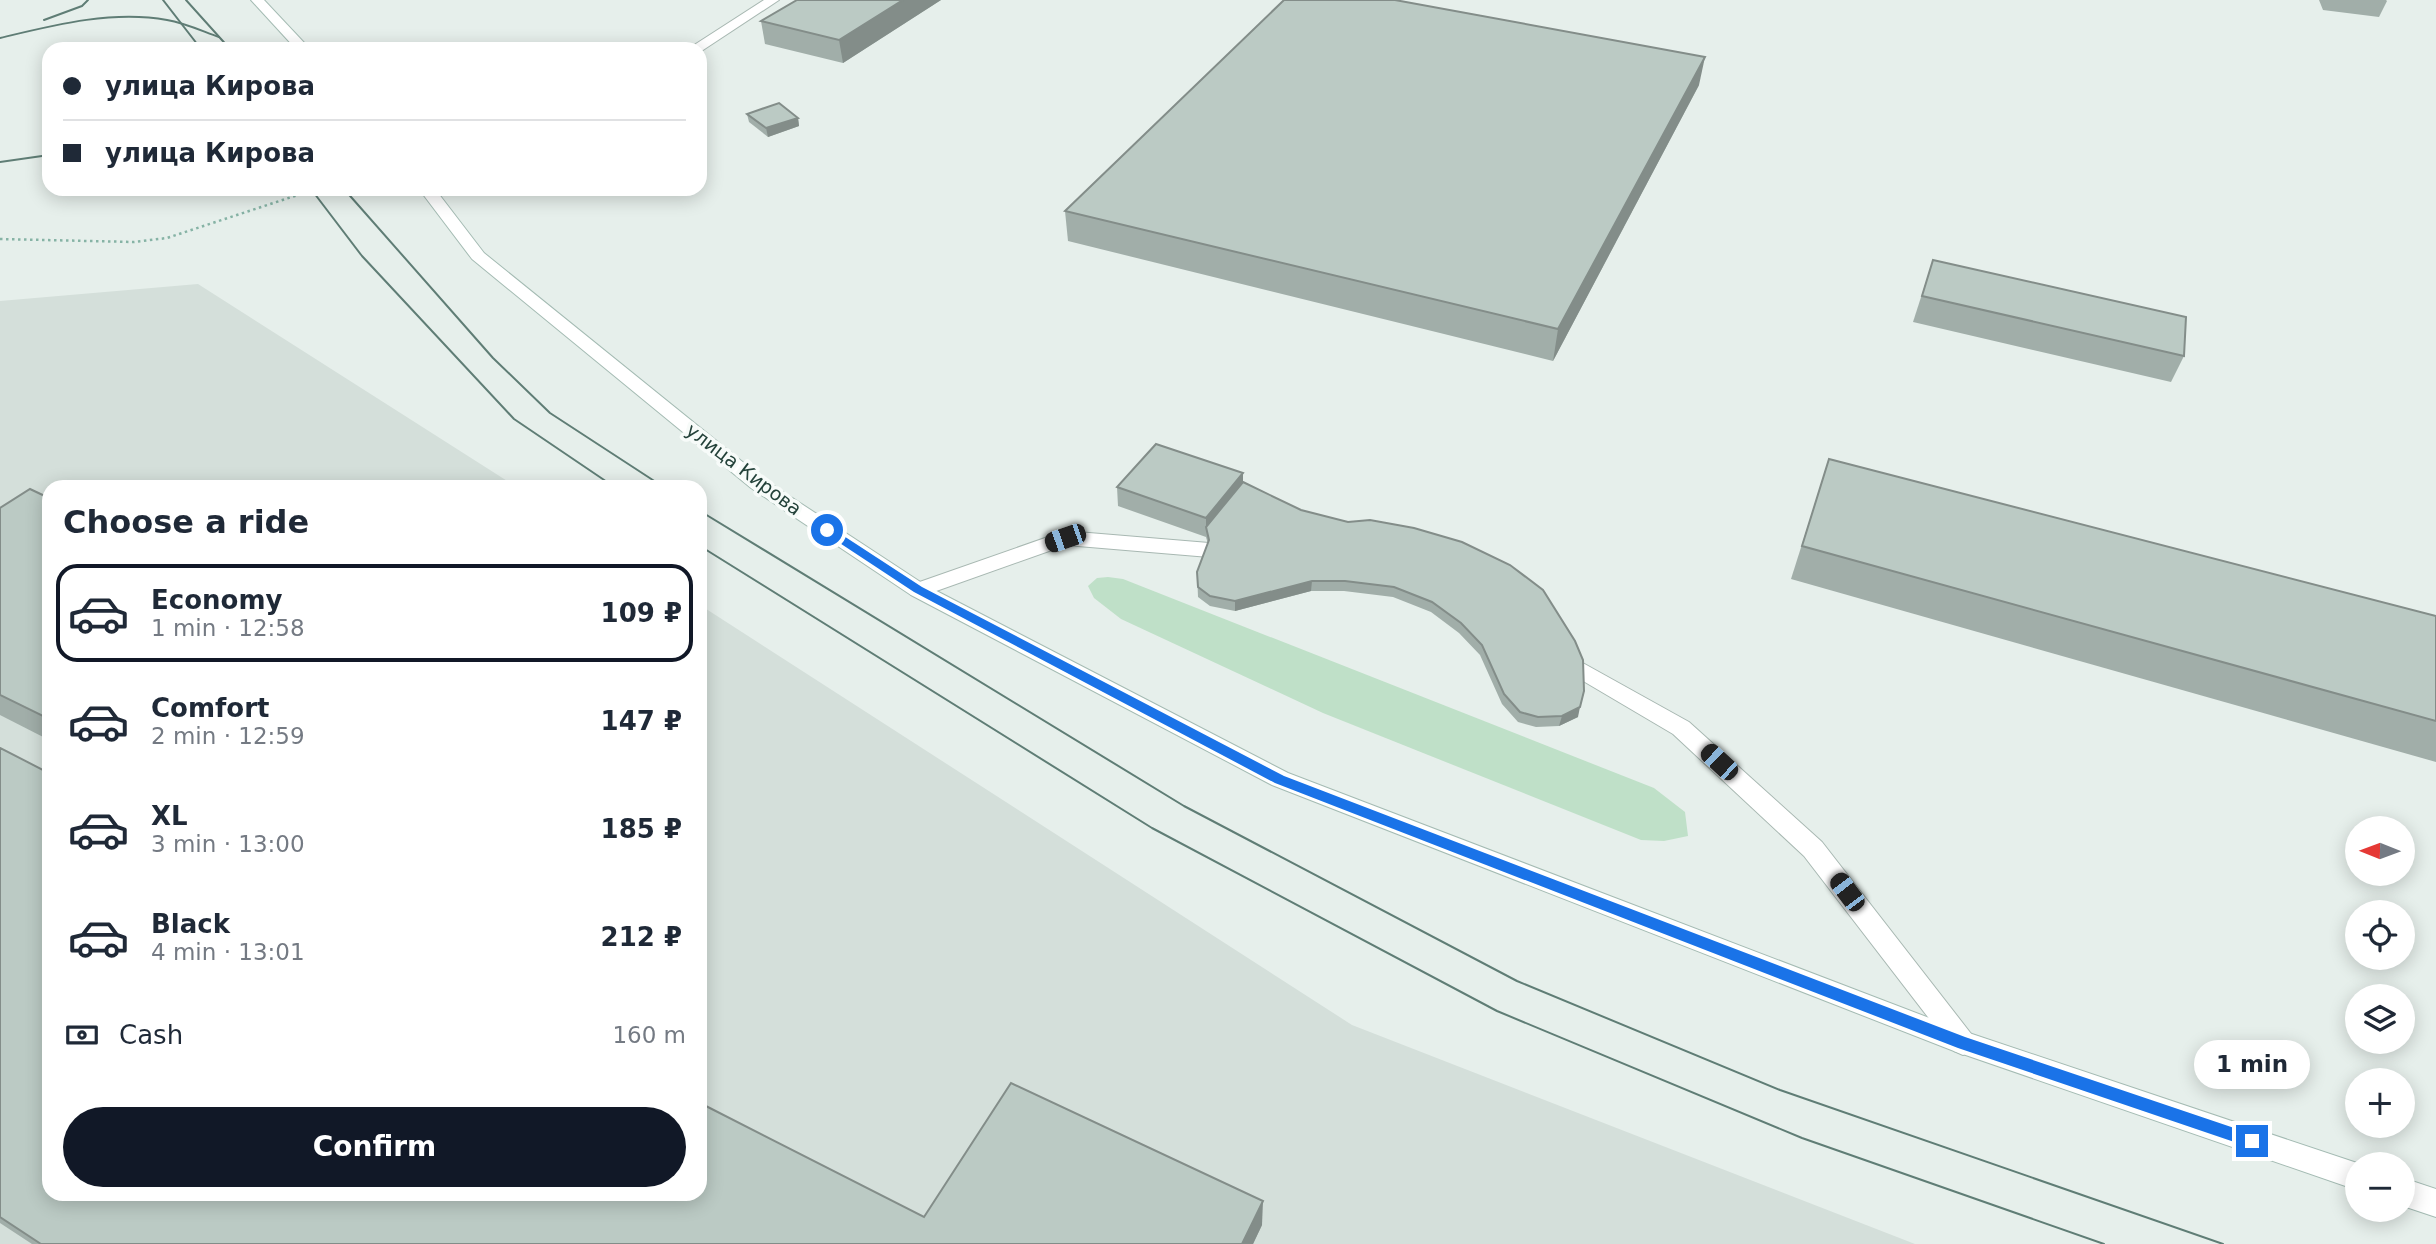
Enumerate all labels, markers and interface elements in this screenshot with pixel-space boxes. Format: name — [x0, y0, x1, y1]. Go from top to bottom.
text: улица Кирова — [105, 71, 315, 101]
text: улица Кирова — [105, 138, 315, 168]
street label: улица Кирова — [682, 418, 806, 520]
text: Choose a ride — [63, 503, 309, 541]
route start — [811, 514, 843, 546]
car — [1042, 521, 1089, 555]
icon: car — [67, 582, 130, 645]
text: Economy — [151, 585, 282, 615]
text: 109 ₽ — [601, 598, 682, 628]
text: 1 min · 12:58 — [151, 615, 305, 641]
icon: car — [67, 690, 130, 753]
text: Comfort — [151, 693, 269, 723]
text: 147 ₽ — [601, 706, 682, 736]
text: 2 min · 12:59 — [151, 723, 305, 749]
car — [1697, 740, 1742, 784]
icon: car — [67, 798, 130, 861]
text: XL — [151, 801, 188, 831]
text: 185 ₽ — [601, 814, 682, 844]
north arrow — [2345, 816, 2415, 886]
map controls — [2345, 816, 2415, 1222]
text: 3 min · 13:00 — [151, 831, 305, 857]
car — [1826, 869, 1869, 915]
button: locate — [2345, 900, 2415, 970]
icon: car — [67, 906, 130, 969]
text: Black — [151, 909, 230, 939]
text: 212 ₽ — [601, 922, 682, 952]
text: 4 min · 13:01 — [151, 939, 305, 965]
button: layers — [2345, 984, 2415, 1054]
icon: cash — [63, 1016, 101, 1054]
text: Cash — [119, 1020, 183, 1050]
text: 160 m — [612, 1022, 686, 1048]
callout: 1 min — [2194, 1040, 2310, 1088]
text: 1 min — [2216, 1051, 2288, 1077]
button: + — [2345, 1068, 2415, 1138]
button: Confirm — [63, 1107, 686, 1187]
route end — [2236, 1125, 2268, 1157]
button: − — [2345, 1152, 2415, 1222]

